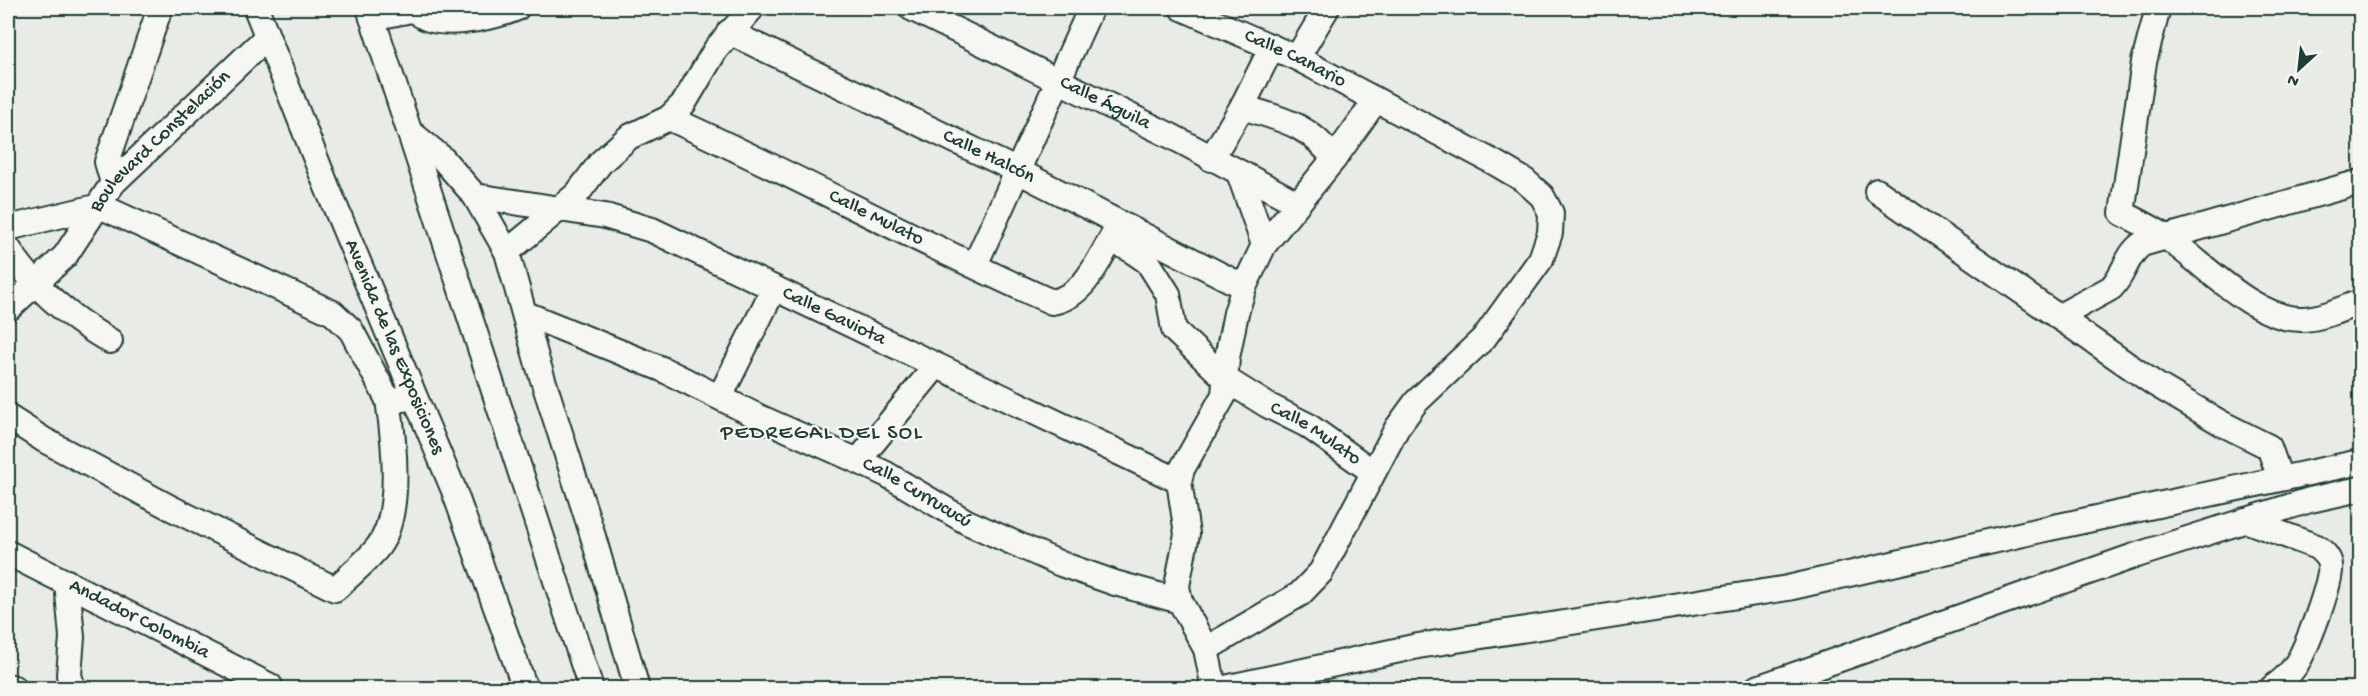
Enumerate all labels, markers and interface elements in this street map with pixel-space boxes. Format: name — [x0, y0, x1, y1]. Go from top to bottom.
street label: Calle Canario — [1241, 25, 1350, 93]
north arrow — [2269, 39, 2329, 99]
street label: Boulevard Constelación — [85, 65, 236, 218]
text: N — [2284, 68, 2303, 90]
street label: Calle Águila — [1056, 71, 1155, 136]
street label: Calle Halcón — [939, 125, 1039, 189]
street label: Calle Mulato — [825, 185, 927, 251]
street label: Avenida de las Exposiciones — [339, 236, 449, 458]
street label: Calle Gaviota — [778, 282, 890, 352]
street label: Calle Mulato — [1266, 397, 1365, 471]
district label: PEDREGAL DEL SOL — [720, 421, 923, 447]
street label: Calle Currucucú — [858, 453, 976, 534]
street label: Andador Colombia — [65, 574, 214, 665]

